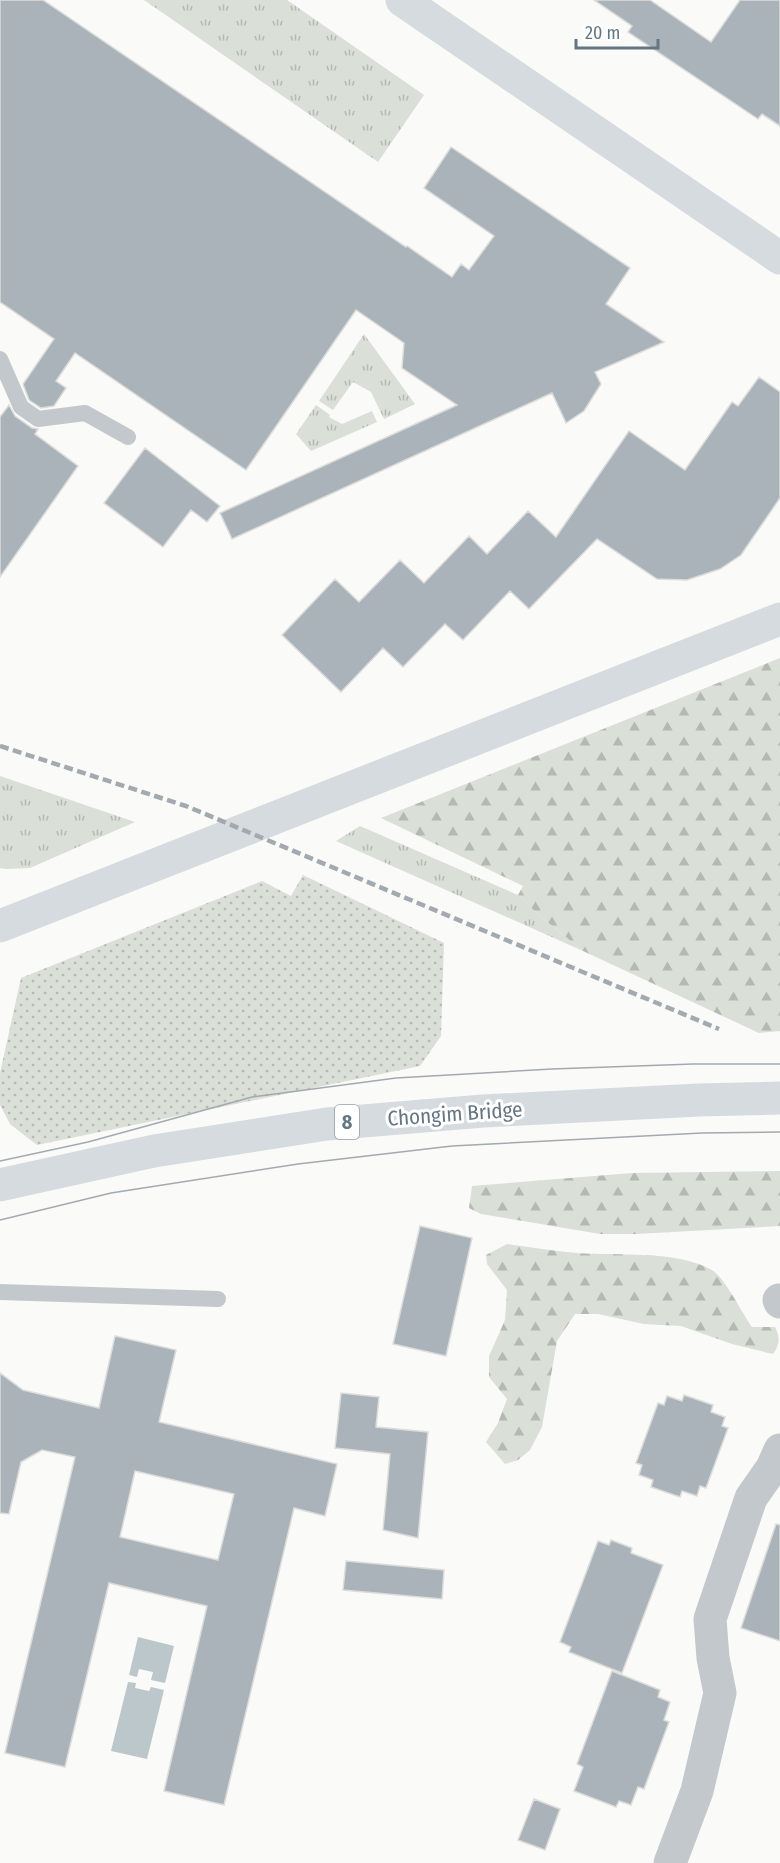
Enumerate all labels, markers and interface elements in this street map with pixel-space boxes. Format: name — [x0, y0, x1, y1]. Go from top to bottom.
scale bar — [576, 12, 658, 50]
text: 20 m — [585, 22, 620, 44]
street label: Chongim Bridge — [387, 1096, 523, 1132]
road number: 8 — [335, 1105, 359, 1139]

